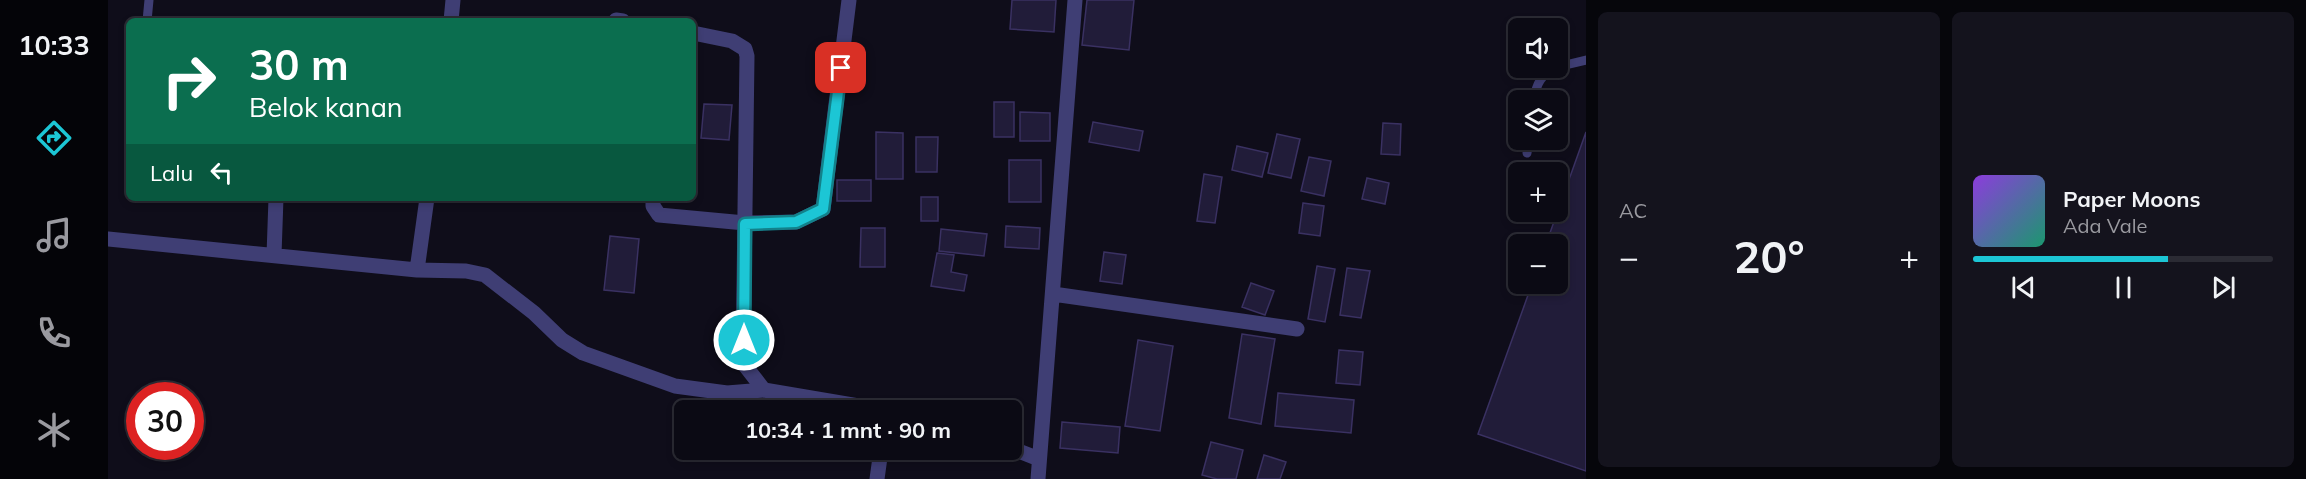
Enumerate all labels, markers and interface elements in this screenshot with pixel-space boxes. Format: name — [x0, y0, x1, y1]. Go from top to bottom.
map controls — [1508, 18, 1568, 294]
button: sound — [1508, 18, 1568, 78]
text: 10:33 — [18, 28, 90, 62]
text: 30 m — [249, 38, 349, 91]
icon: right — [150, 42, 228, 120]
pin — [815, 42, 866, 93]
icon: arrive — [824, 51, 857, 84]
text: Belok kanan — [249, 90, 403, 124]
button: layers — [1508, 90, 1568, 150]
icon: directions — [33, 117, 75, 159]
icon: left — [205, 156, 238, 189]
text: Lalu — [150, 159, 193, 187]
button: + — [1508, 162, 1568, 222]
text: Paper Moons — [2063, 185, 2201, 213]
text: AC — [1619, 198, 1647, 223]
text: Ada Vale — [2063, 213, 2147, 238]
icon: music — [33, 214, 75, 256]
text: 20° — [1733, 228, 1805, 284]
button: − — [1508, 234, 1568, 294]
text: − — [1619, 236, 1639, 277]
text: + — [1899, 236, 1919, 277]
icon: previous — [2007, 271, 2040, 304]
icon: pause — [2107, 271, 2140, 304]
icon: next — [2207, 271, 2240, 304]
position arrow — [712, 308, 776, 372]
icon: phone — [33, 312, 75, 354]
speed limit sign: 30 — [126, 382, 204, 460]
icon: climate — [33, 409, 75, 451]
text: 10:34 · 1 mnt · 90 m — [745, 416, 951, 444]

